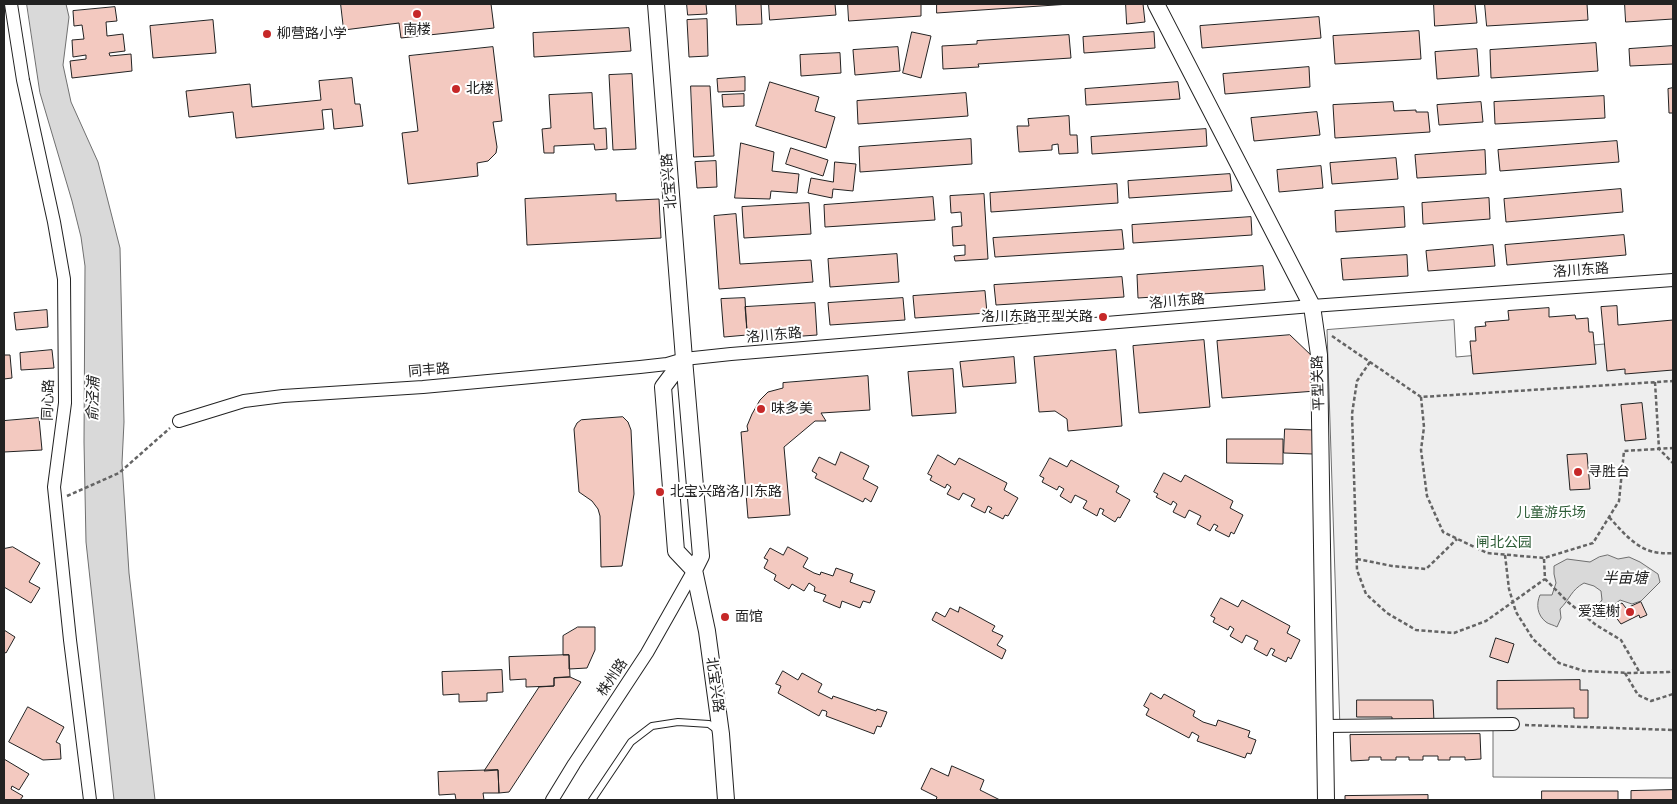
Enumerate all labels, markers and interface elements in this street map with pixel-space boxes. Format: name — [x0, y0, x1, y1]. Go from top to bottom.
marker: 南楼 — [411, 8, 423, 20]
place label: 南楼 — [403, 22, 431, 38]
place label: 柳营路小学 — [277, 26, 347, 42]
marker: 柳营路小学 — [261, 28, 273, 40]
place label: 北楼 — [466, 81, 494, 97]
marker: 北楼 — [450, 83, 462, 95]
street label: 北宝兴路 — [659, 152, 681, 210]
street label: 洛川东路 — [1552, 261, 1610, 281]
street label: 洛川东路 — [1148, 291, 1206, 313]
place label: 洛川东路平型关路 — [981, 309, 1093, 325]
marker: 洛川东路平型关路 — [1097, 311, 1109, 323]
street label: 洛川东路 — [745, 325, 803, 347]
street label: 平型关路 — [1310, 355, 1328, 411]
street label: 同丰路 — [407, 361, 451, 381]
water label: 俞泾浦 — [84, 376, 104, 422]
street label: 同心路 — [40, 379, 58, 421]
place label: 味多美 — [771, 401, 813, 417]
marker: 味多美 — [755, 403, 767, 415]
place label: 寻胜台 — [1588, 464, 1630, 480]
marker: 寻胜台 — [1572, 466, 1584, 478]
place label: 北宝兴路洛川东路 — [670, 484, 782, 500]
marker: 北宝兴路洛川东路 — [654, 486, 666, 498]
park label: 儿童游乐场 — [1516, 505, 1586, 521]
park label: 闸北公园 — [1476, 535, 1532, 551]
water label: 半亩塘 — [1603, 570, 1647, 588]
place label: 爱莲榭 — [1578, 604, 1620, 620]
marker: 爱莲榭 — [1624, 606, 1636, 618]
place label: 面馆 — [735, 609, 763, 625]
marker: 面馆 — [719, 611, 731, 623]
street label: 株州路 — [594, 656, 632, 700]
street label: 北宝兴路 — [702, 656, 726, 714]

